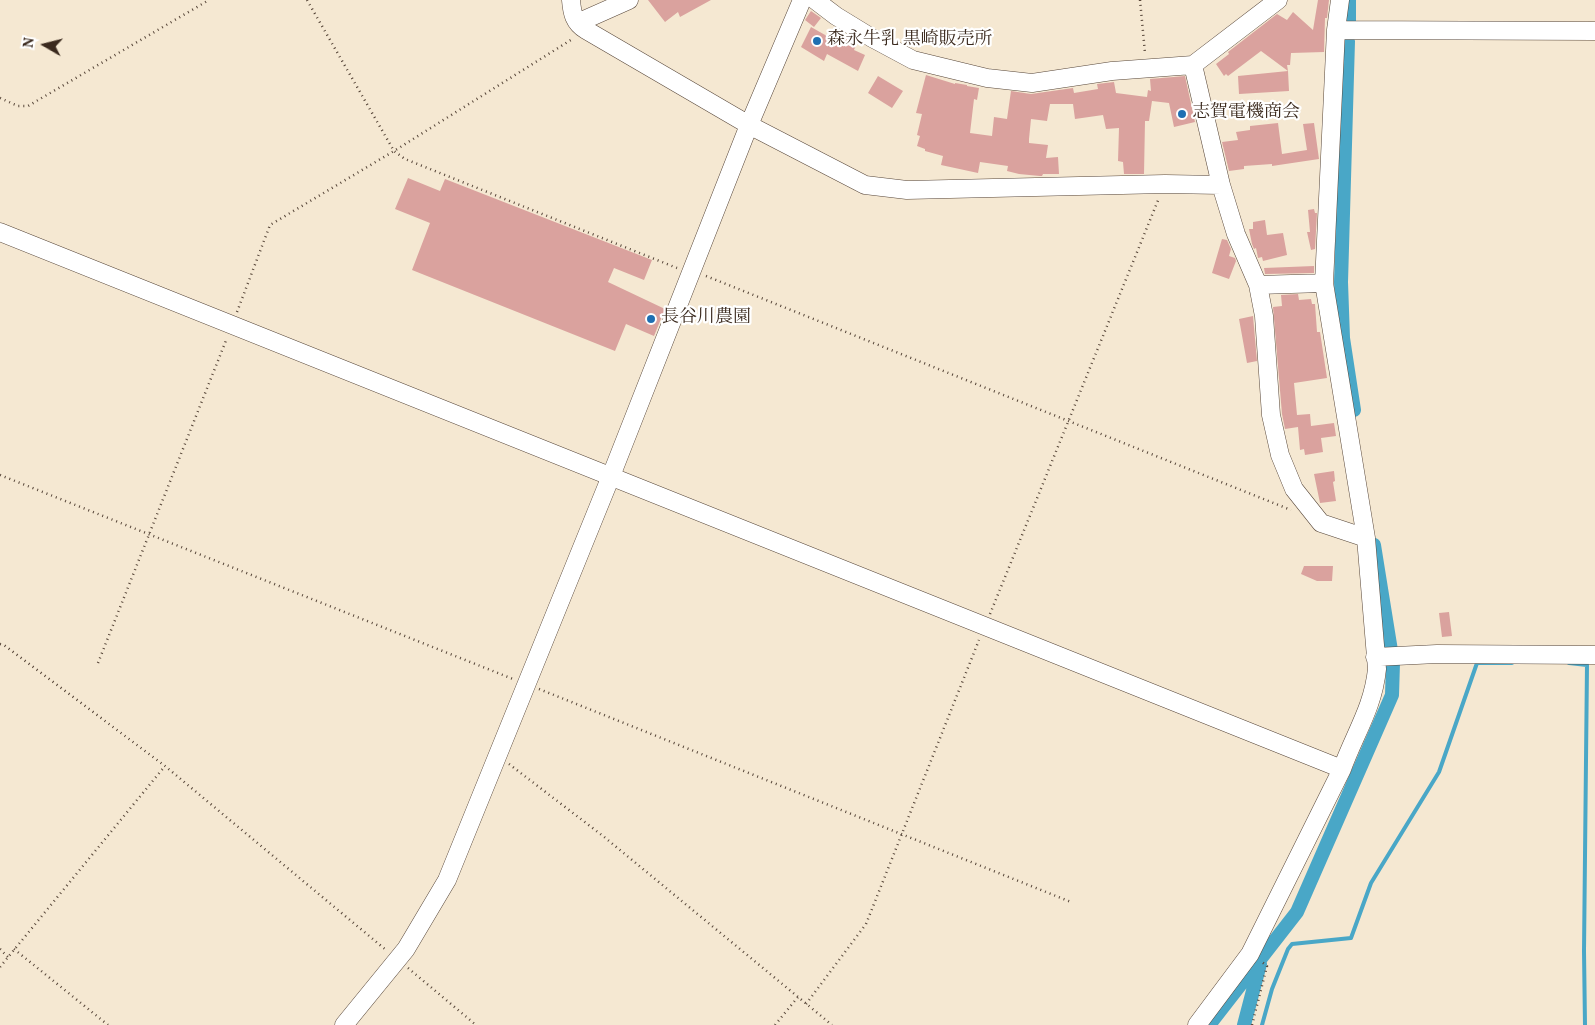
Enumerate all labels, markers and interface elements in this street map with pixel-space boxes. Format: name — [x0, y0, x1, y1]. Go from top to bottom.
north arrow — [20, 20, 70, 70]
place label: 森永牛乳 黒崎販売所 — [827, 30, 993, 52]
marker: 森永牛乳 黒崎販売所 — [811, 35, 823, 47]
text: N — [20, 36, 40, 49]
place label: 志賀電機商会 — [1192, 103, 1300, 125]
marker: 志賀電機商会 — [1176, 108, 1188, 120]
place label: 長谷川農園 — [661, 308, 751, 330]
marker: 長谷川農園 — [645, 313, 657, 325]

